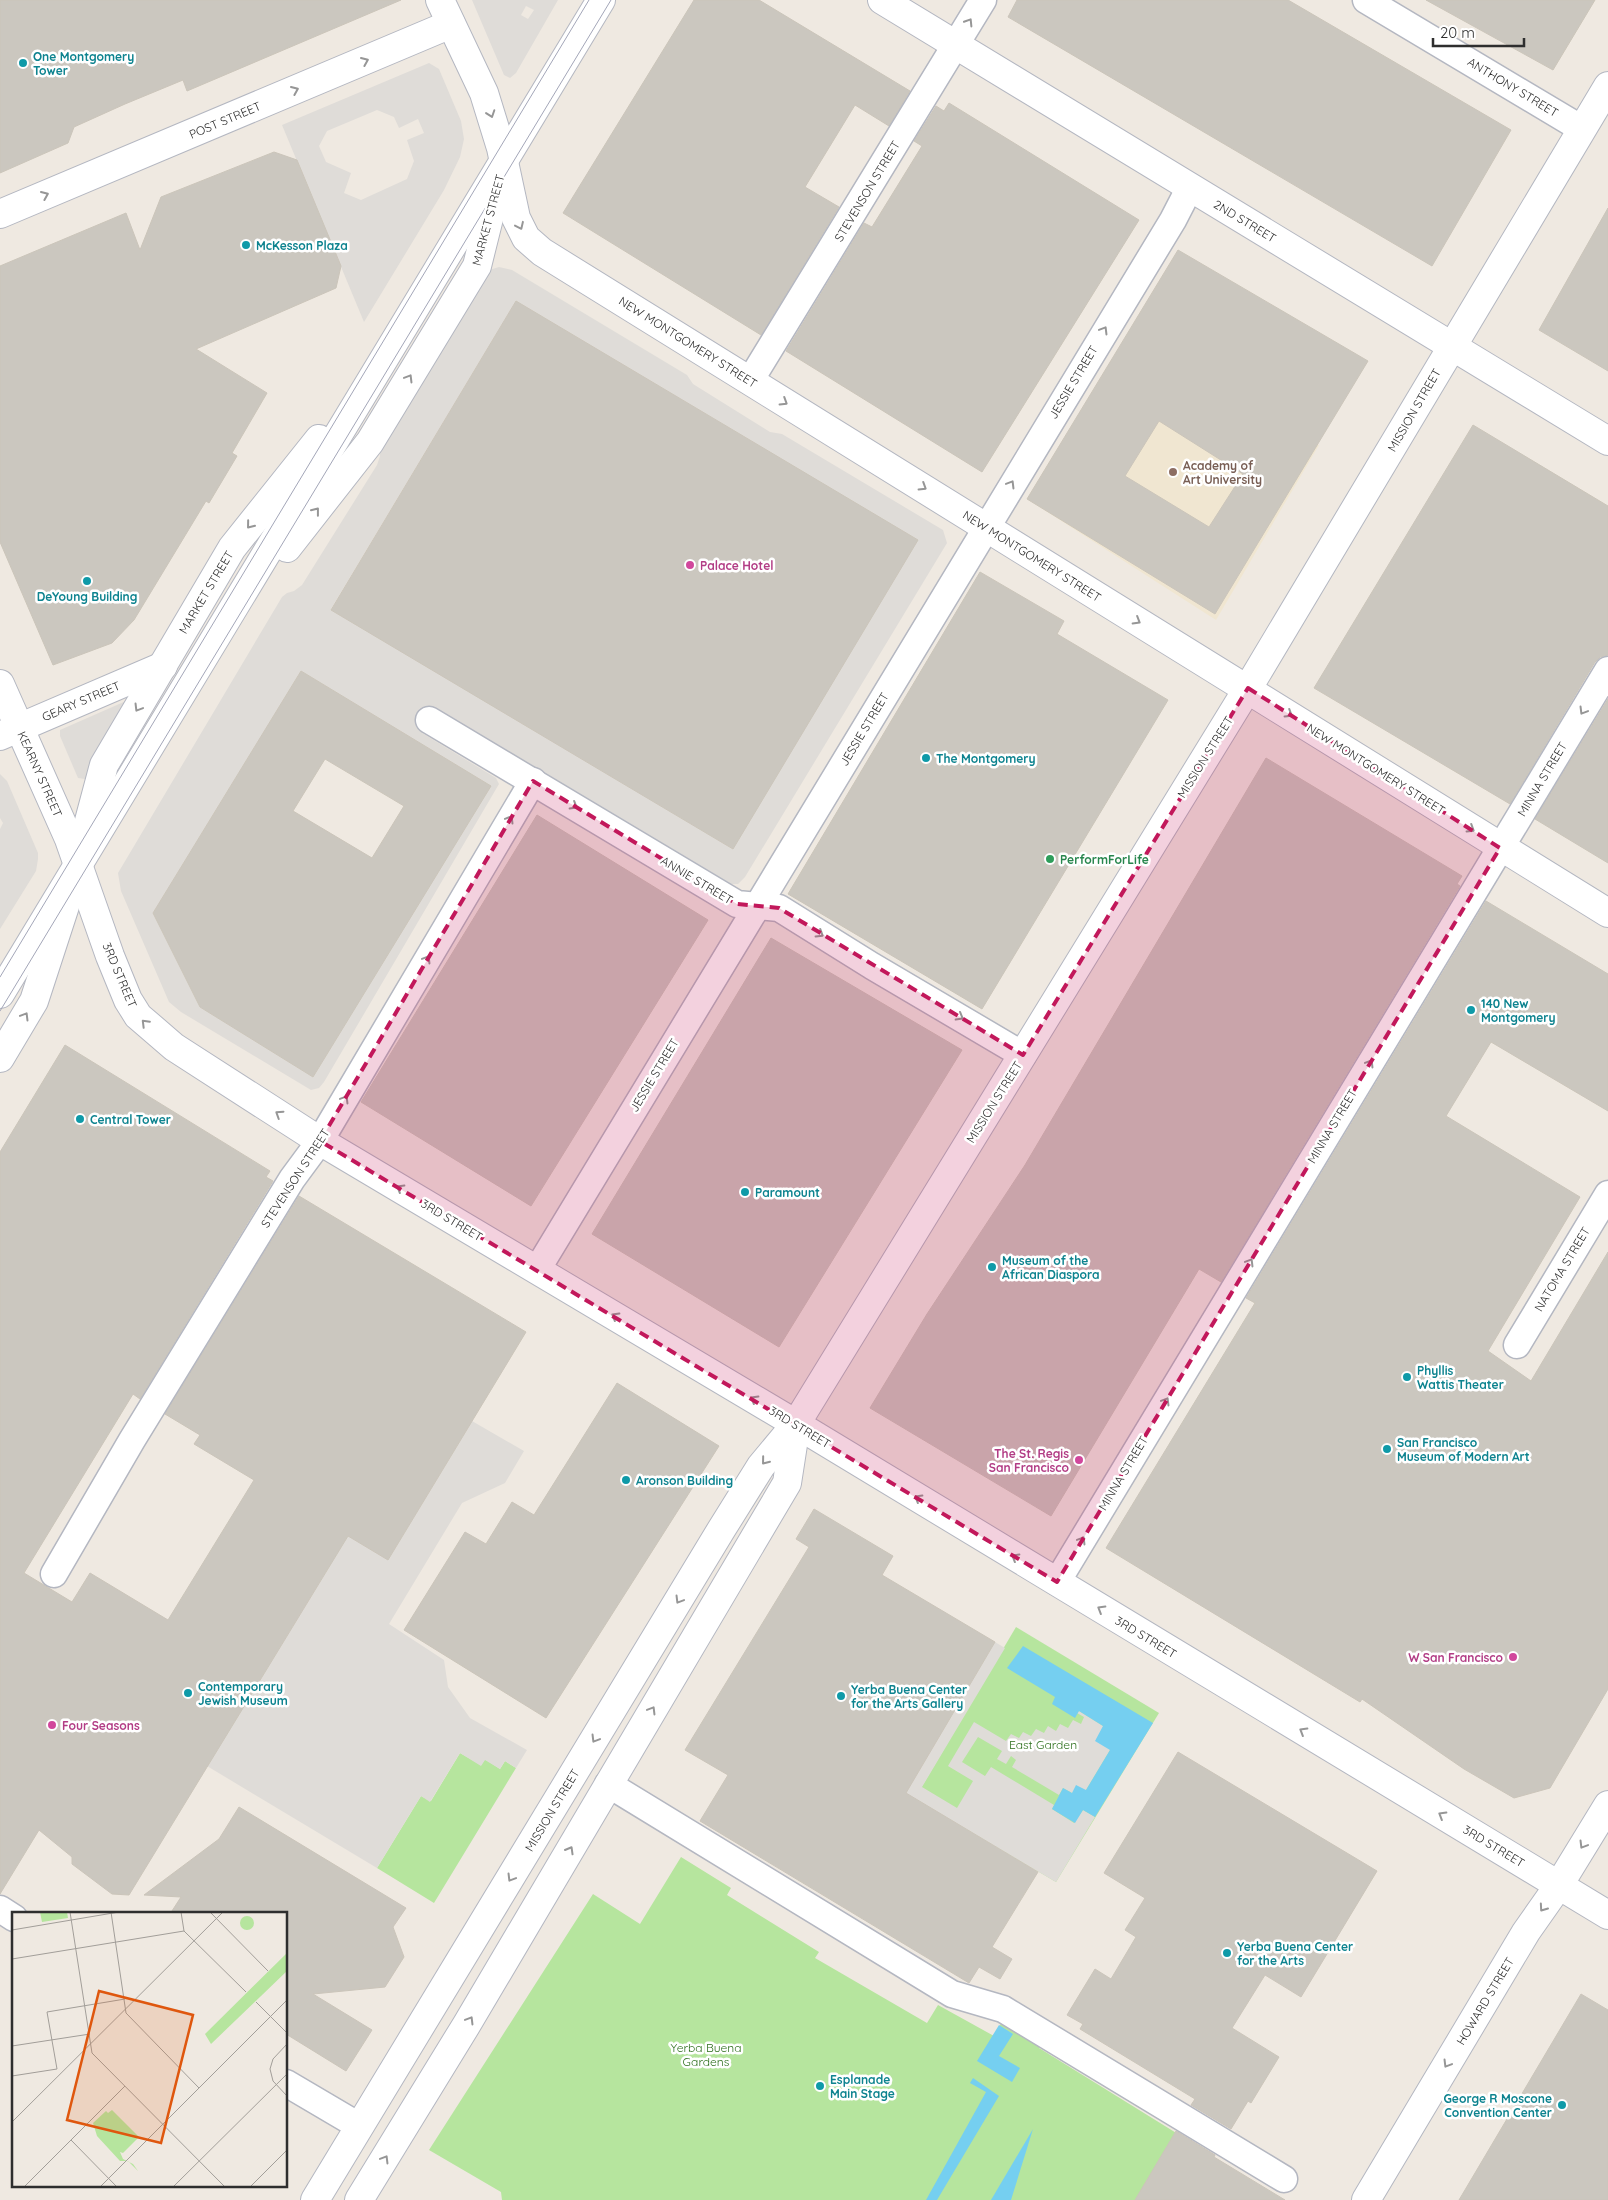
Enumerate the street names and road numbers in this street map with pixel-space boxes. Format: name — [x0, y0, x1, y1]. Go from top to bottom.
street label: ANTHONY STREET — [1465, 54, 1561, 120]
street label: POST STREET — [187, 98, 263, 142]
street label: STEVENSON STREET — [831, 138, 903, 244]
street label: MARKET STREET — [469, 173, 507, 267]
street label: 2ND STREET — [1211, 196, 1279, 246]
street label: NEW MONTGOMERY STREET — [616, 293, 760, 391]
street label: JESSIE STREET — [1045, 342, 1101, 422]
street label: MISSION STREET — [1384, 366, 1444, 454]
street label: NEW MONTGOMERY STREET — [960, 507, 1104, 605]
street label: MARKET STREET — [175, 548, 237, 636]
street label: GEARY STREET — [40, 678, 122, 724]
street label: JESSIE STREET — [836, 689, 892, 769]
street label: MISSION STREET — [1174, 713, 1236, 801]
street label: NEW MONTGOMERY STREET — [1304, 720, 1448, 818]
street label: KEARNY STREET — [14, 729, 66, 819]
street label: MINNA STREET — [1514, 739, 1570, 819]
street label: ANNIE STREET — [658, 853, 736, 907]
street label: 3RD STREET — [100, 940, 140, 1010]
street label: JESSIE STREET — [626, 1035, 682, 1115]
street label: MISSION STREET — [963, 1058, 1025, 1146]
street label: MINNA STREET — [1304, 1086, 1360, 1166]
street label: STEVENSON STREET — [257, 1126, 333, 1230]
street label: 3RD STREET — [418, 1196, 486, 1244]
street label: NATOMA STREET — [1531, 1224, 1593, 1314]
street label: 3RD STREET — [766, 1403, 834, 1451]
street label: MINNA STREET — [1095, 1433, 1151, 1513]
street label: 3RD STREET — [1112, 1613, 1180, 1661]
street label: MISSION STREET — [521, 1766, 583, 1854]
street label: 3RD STREET — [1460, 1822, 1528, 1870]
street label: HOWARD STREET — [1453, 1954, 1517, 2048]

